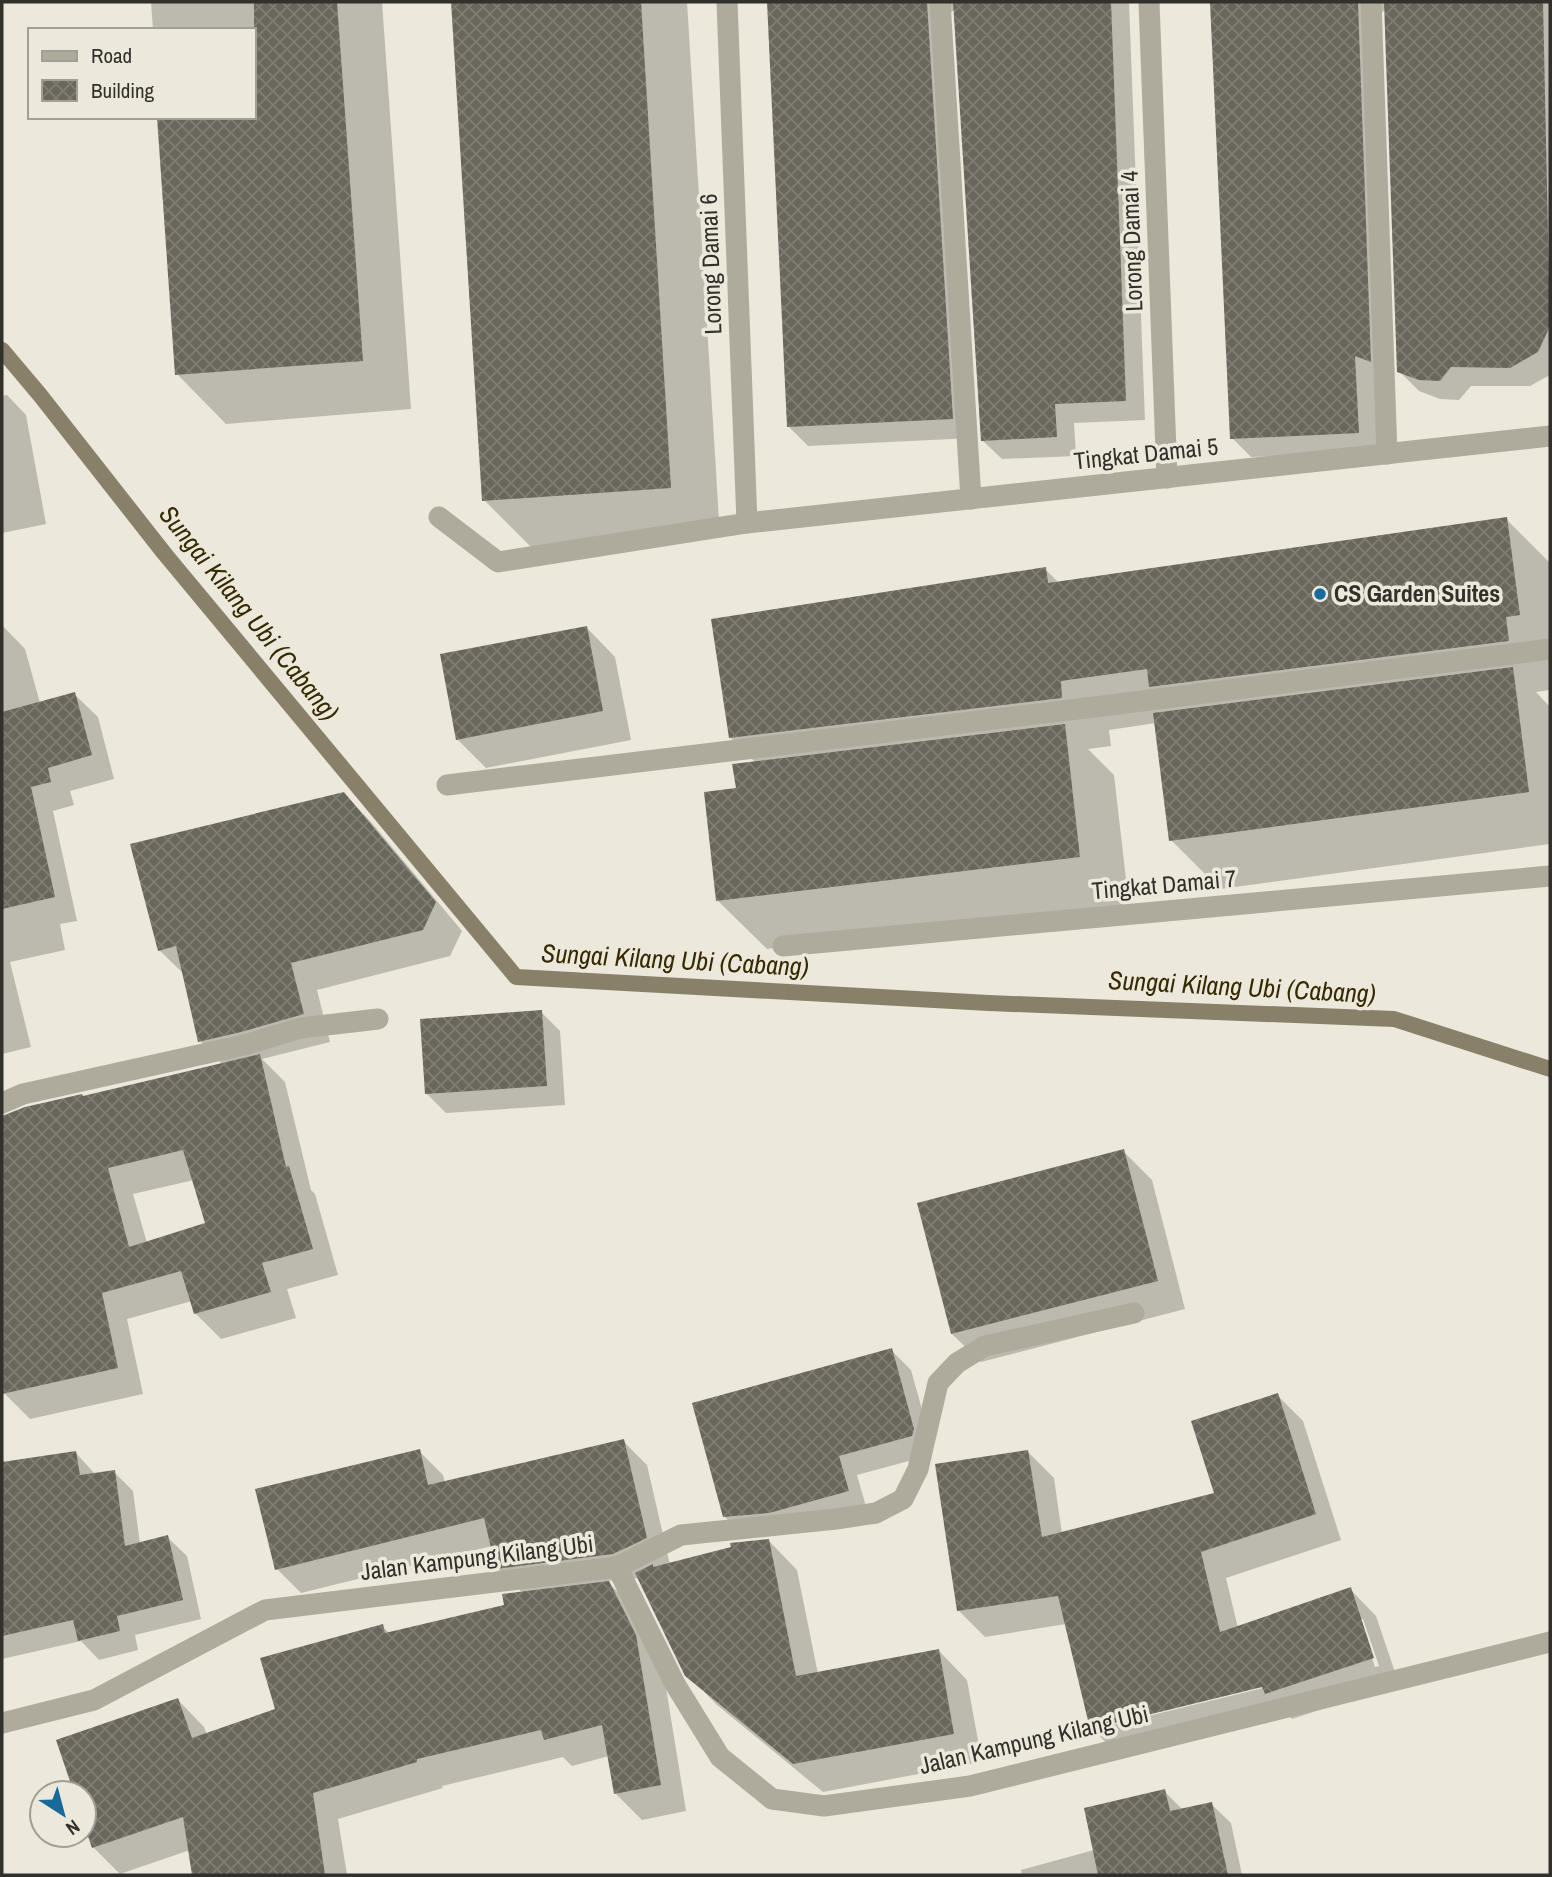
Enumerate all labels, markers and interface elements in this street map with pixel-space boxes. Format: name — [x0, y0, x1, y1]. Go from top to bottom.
legend — [28, 28, 256, 119]
text: Road — [91, 41, 132, 70]
text: Building — [91, 76, 155, 105]
street label: Lorong Damai 4 — [1113, 170, 1149, 312]
street label: Lorong Damai 6 — [692, 193, 728, 335]
street label: Tingkat Damai 5 — [1072, 430, 1220, 476]
water label: Sungai Kilang Ubi (Cabang) — [152, 498, 347, 728]
place label: CS Garden Suites — [1334, 577, 1500, 609]
marker: CS Garden Suites — [1312, 586, 1328, 602]
street label: Tingkat Damai 7 — [1090, 862, 1238, 906]
water label: Sungai Kilang Ubi (Cabang) — [540, 935, 810, 984]
water label: Sungai Kilang Ubi (Cabang) — [1107, 962, 1377, 1011]
street label: Jalan Kampung Kilang Ubi — [359, 1527, 595, 1587]
street label: Jalan Kampung Kilang Ubi — [916, 1697, 1151, 1781]
north arrow — [28, 1779, 98, 1849]
text: N — [61, 1814, 85, 1842]

